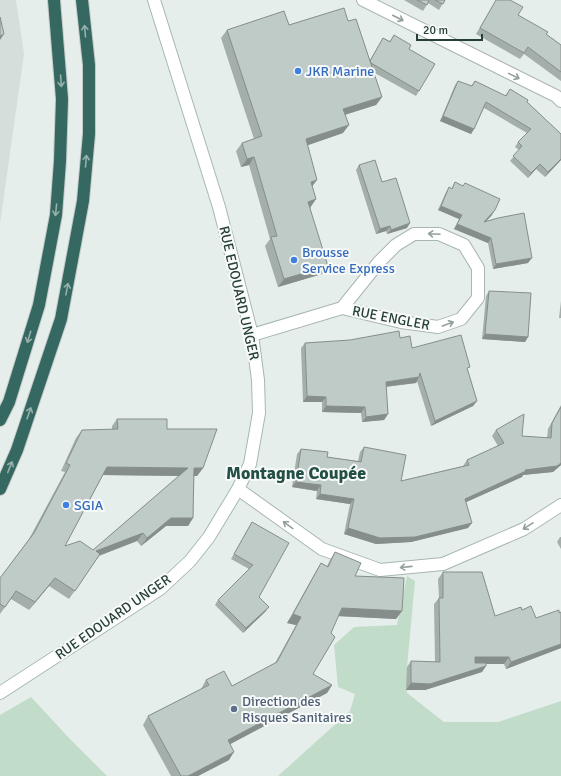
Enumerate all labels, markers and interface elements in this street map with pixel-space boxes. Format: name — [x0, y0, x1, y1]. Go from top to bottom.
one-way arrow — [391, 14, 403, 22]
scale bar — [417, 16, 482, 42]
text: 20 m — [423, 23, 448, 38]
one-way arrow — [82, 25, 89, 38]
place label: JKR Marine — [306, 63, 374, 80]
marker: JKR Marine — [293, 66, 303, 76]
one-way arrow — [508, 73, 520, 80]
one-way arrow — [57, 74, 64, 87]
one-way arrow — [83, 154, 90, 167]
one-way arrow — [53, 203, 60, 216]
street label: RUE EDOUARD UNGER — [215, 224, 263, 362]
one-way arrow — [428, 231, 441, 238]
place label: Brousse Service Express — [302, 244, 395, 277]
marker: Brousse Service Express — [289, 255, 299, 265]
one-way arrow — [63, 283, 71, 296]
street label: RUE ENGLER — [351, 302, 431, 334]
one-way arrow — [442, 319, 454, 327]
one-way arrow — [25, 331, 32, 344]
one-way arrow — [26, 407, 33, 420]
one-way arrow — [6, 462, 14, 474]
district label: Montagne Coupée — [226, 462, 366, 484]
place label: SGIA — [74, 497, 104, 514]
marker: SGIA — [61, 500, 71, 510]
one-way arrow — [283, 521, 294, 529]
one-way arrow — [522, 523, 534, 531]
one-way arrow — [400, 563, 413, 571]
street label: RUE EDOUARD UNGER — [52, 571, 174, 663]
place label: Direction des Risques Sanitaires — [242, 693, 352, 726]
marker: Direction des Risques Sanitaires — [229, 704, 239, 714]

